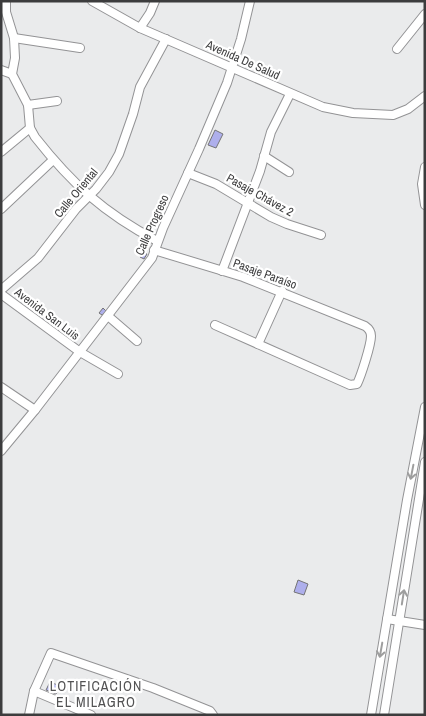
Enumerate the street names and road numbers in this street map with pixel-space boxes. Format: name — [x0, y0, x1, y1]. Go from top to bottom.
street label: Avenida De Salud — [203, 36, 282, 83]
street label: Calle Oriental — [51, 165, 101, 221]
street label: Pasaje Chávez 2 — [224, 170, 296, 220]
street label: Calle Progreso — [131, 192, 173, 258]
street label: Pasaje Paraíso — [231, 255, 299, 293]
street label: Avenida San Luis — [10, 284, 83, 344]

